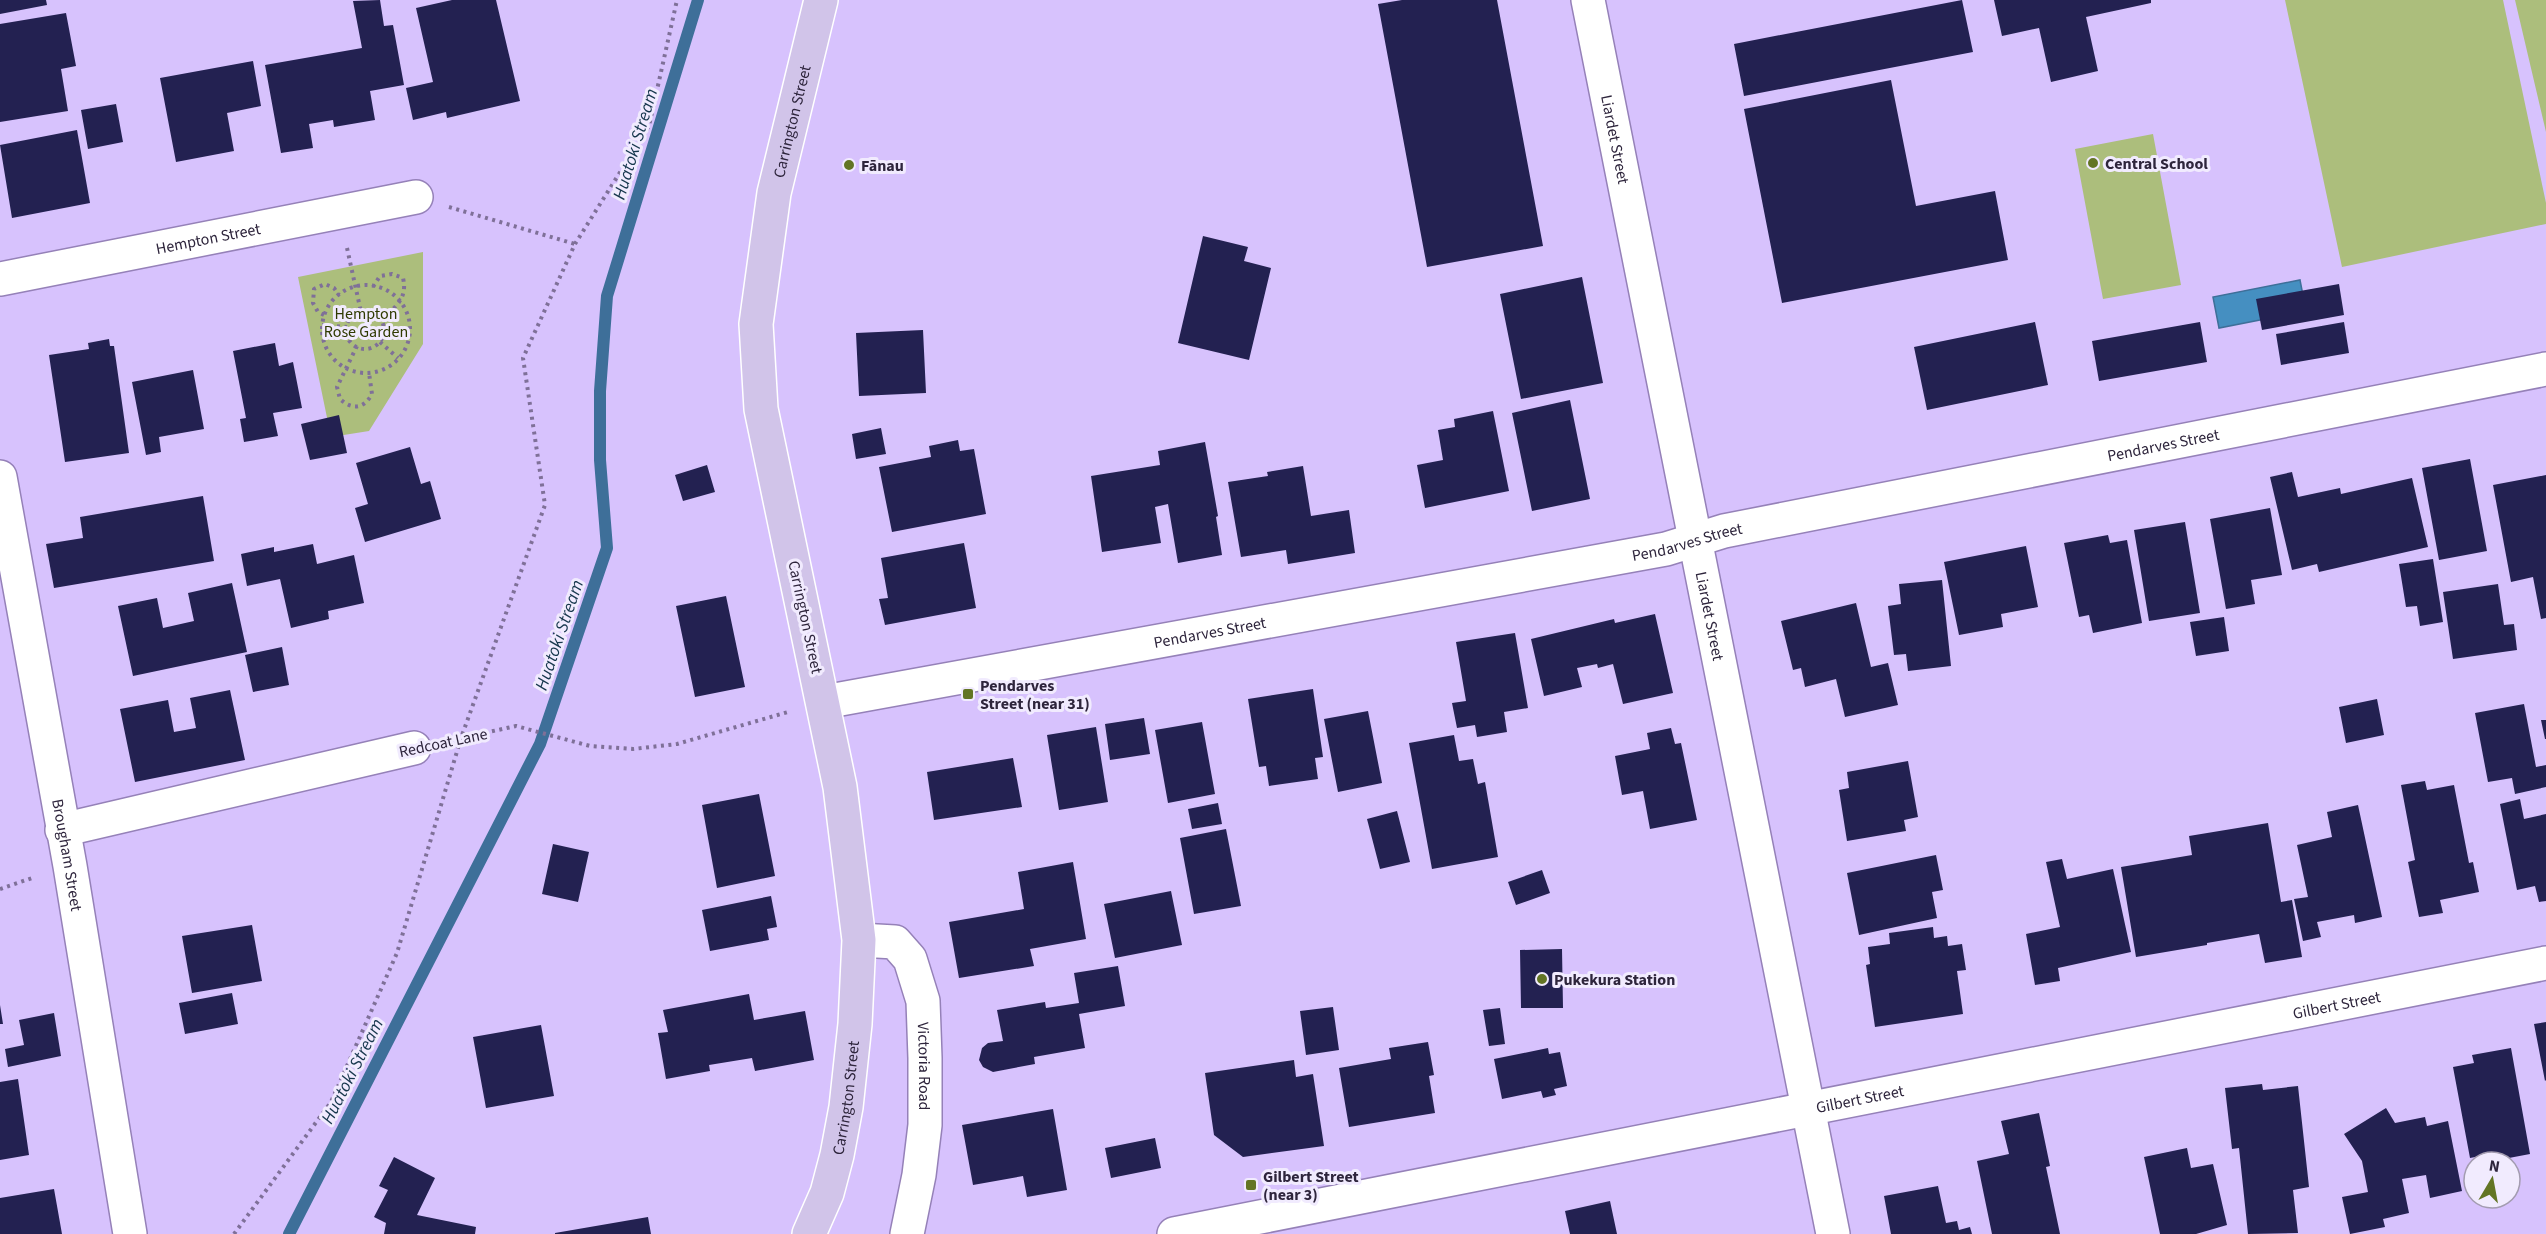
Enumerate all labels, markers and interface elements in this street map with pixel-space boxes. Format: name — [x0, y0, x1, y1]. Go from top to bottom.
street label: Carrington Street — [768, 62, 817, 180]
water label: Huatoki Stream — [607, 85, 664, 203]
street label: Liardet Street — [1595, 93, 1634, 187]
place label: Central School — [2105, 153, 2208, 175]
place label: Fānau — [861, 155, 904, 177]
marker: Central School — [2086, 156, 2100, 170]
marker: Fānau — [842, 158, 856, 172]
street label: Hempton Street — [154, 218, 263, 260]
park label: Hempton Rose Garden — [324, 303, 408, 343]
street label: Pendarves Street — [2105, 424, 2222, 467]
street label: Pendarves Street — [1630, 518, 1745, 567]
street label: Carrington Street — [782, 559, 828, 676]
street label: Liardet Street — [1690, 570, 1729, 663]
water label: Huatoki Stream — [529, 577, 590, 694]
street label: Pendarves Street — [1152, 612, 1268, 654]
place label: Pendarves Street (near 31) — [980, 675, 1090, 715]
marker: Pendarves Street (near 31) — [961, 687, 975, 701]
street label: Redcoat Lane — [397, 723, 490, 763]
street label: Brougham Street — [46, 797, 87, 914]
place label: Pukekura Station — [1554, 969, 1675, 991]
marker: Pukekura Station — [1535, 972, 1549, 986]
street label: Gilbert Street — [2291, 986, 2383, 1025]
water label: Huatoki Stream — [315, 1014, 390, 1128]
street label: Victoria Road — [912, 1022, 935, 1110]
street label: Carrington Street — [827, 1039, 865, 1157]
street label: Gilbert Street — [1814, 1080, 1906, 1119]
north arrow — [2462, 1150, 2522, 1210]
text: N — [2487, 1154, 2502, 1178]
place label: Gilbert Street (near 3) — [1263, 1166, 1359, 1206]
marker: Gilbert Street (near 3) — [1244, 1178, 1258, 1192]

